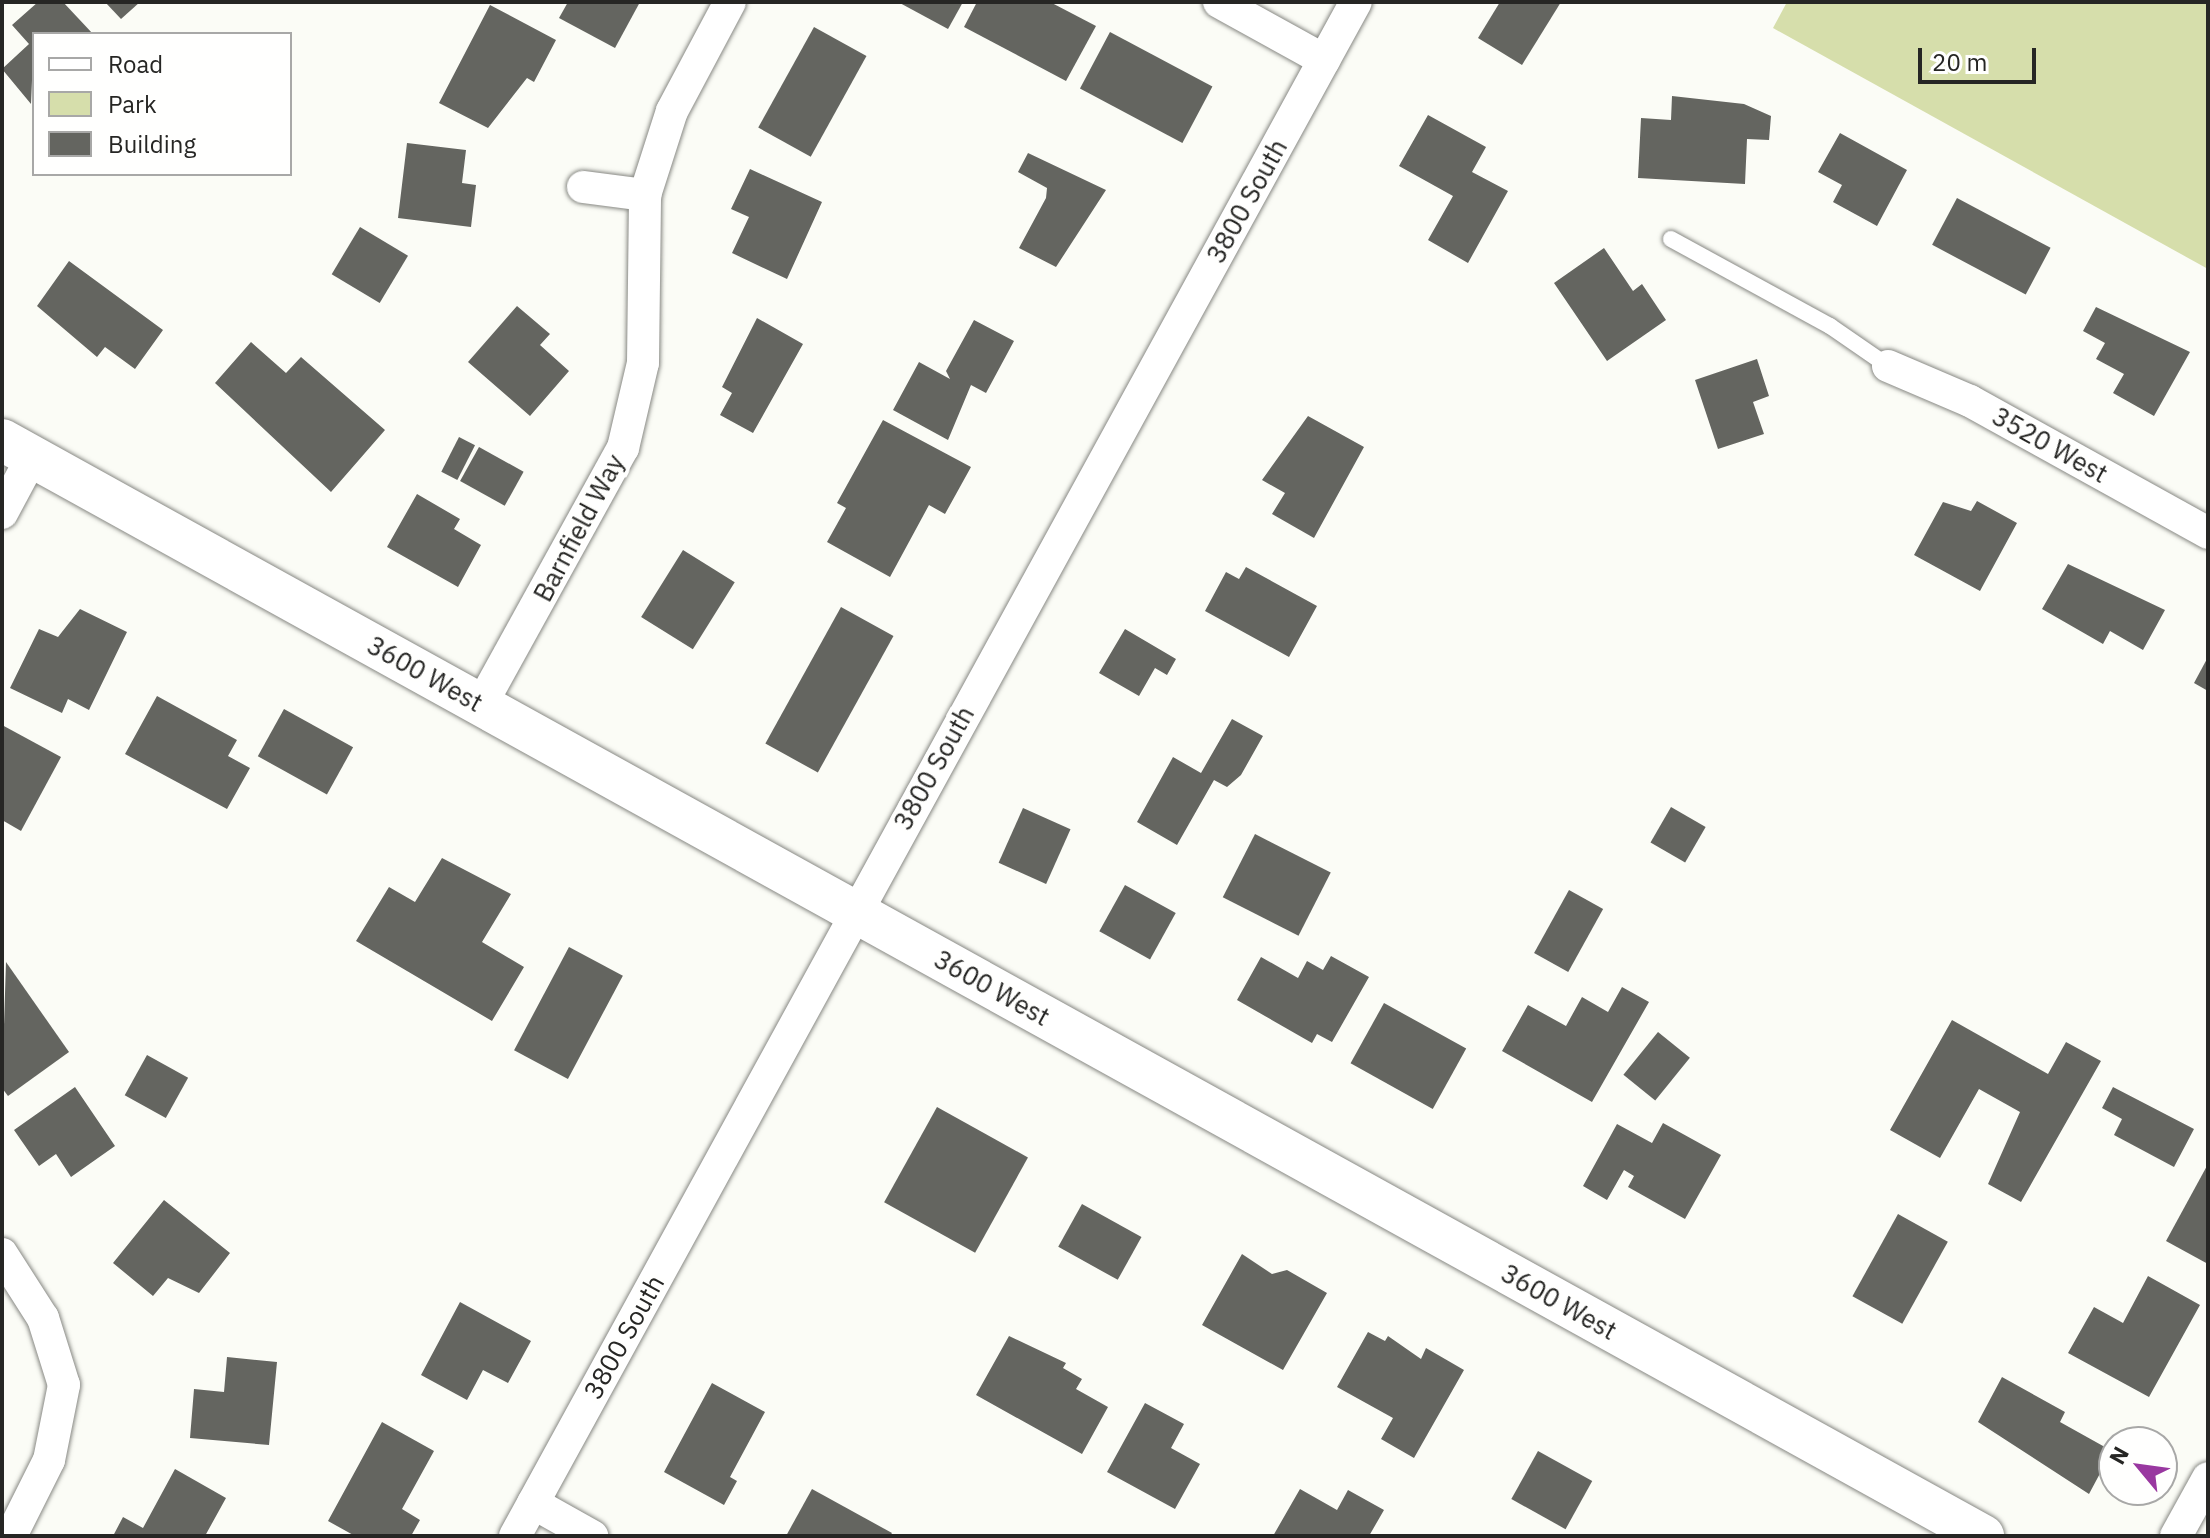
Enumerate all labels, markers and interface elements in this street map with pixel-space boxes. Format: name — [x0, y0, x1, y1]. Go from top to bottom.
legend — [32, 32, 292, 176]
scale bar — [1922, 32, 2040, 82]
text: 20 m — [1932, 46, 1987, 78]
text: Road — [108, 48, 163, 80]
text: Park — [108, 88, 157, 120]
text: Building — [108, 128, 196, 160]
street label: 3800 South — [1200, 134, 1294, 268]
street label: 3520 West — [1987, 401, 2113, 489]
street label: Barnfield Way — [527, 449, 631, 607]
street label: 3600 West — [362, 630, 488, 718]
street label: 3800 South — [887, 701, 981, 835]
street label: 3600 West — [929, 944, 1055, 1032]
street label: 3600 West — [1496, 1258, 1622, 1346]
street label: 3800 South — [577, 1270, 671, 1404]
north arrow — [2098, 1426, 2178, 1506]
text: N — [2102, 1441, 2135, 1469]

